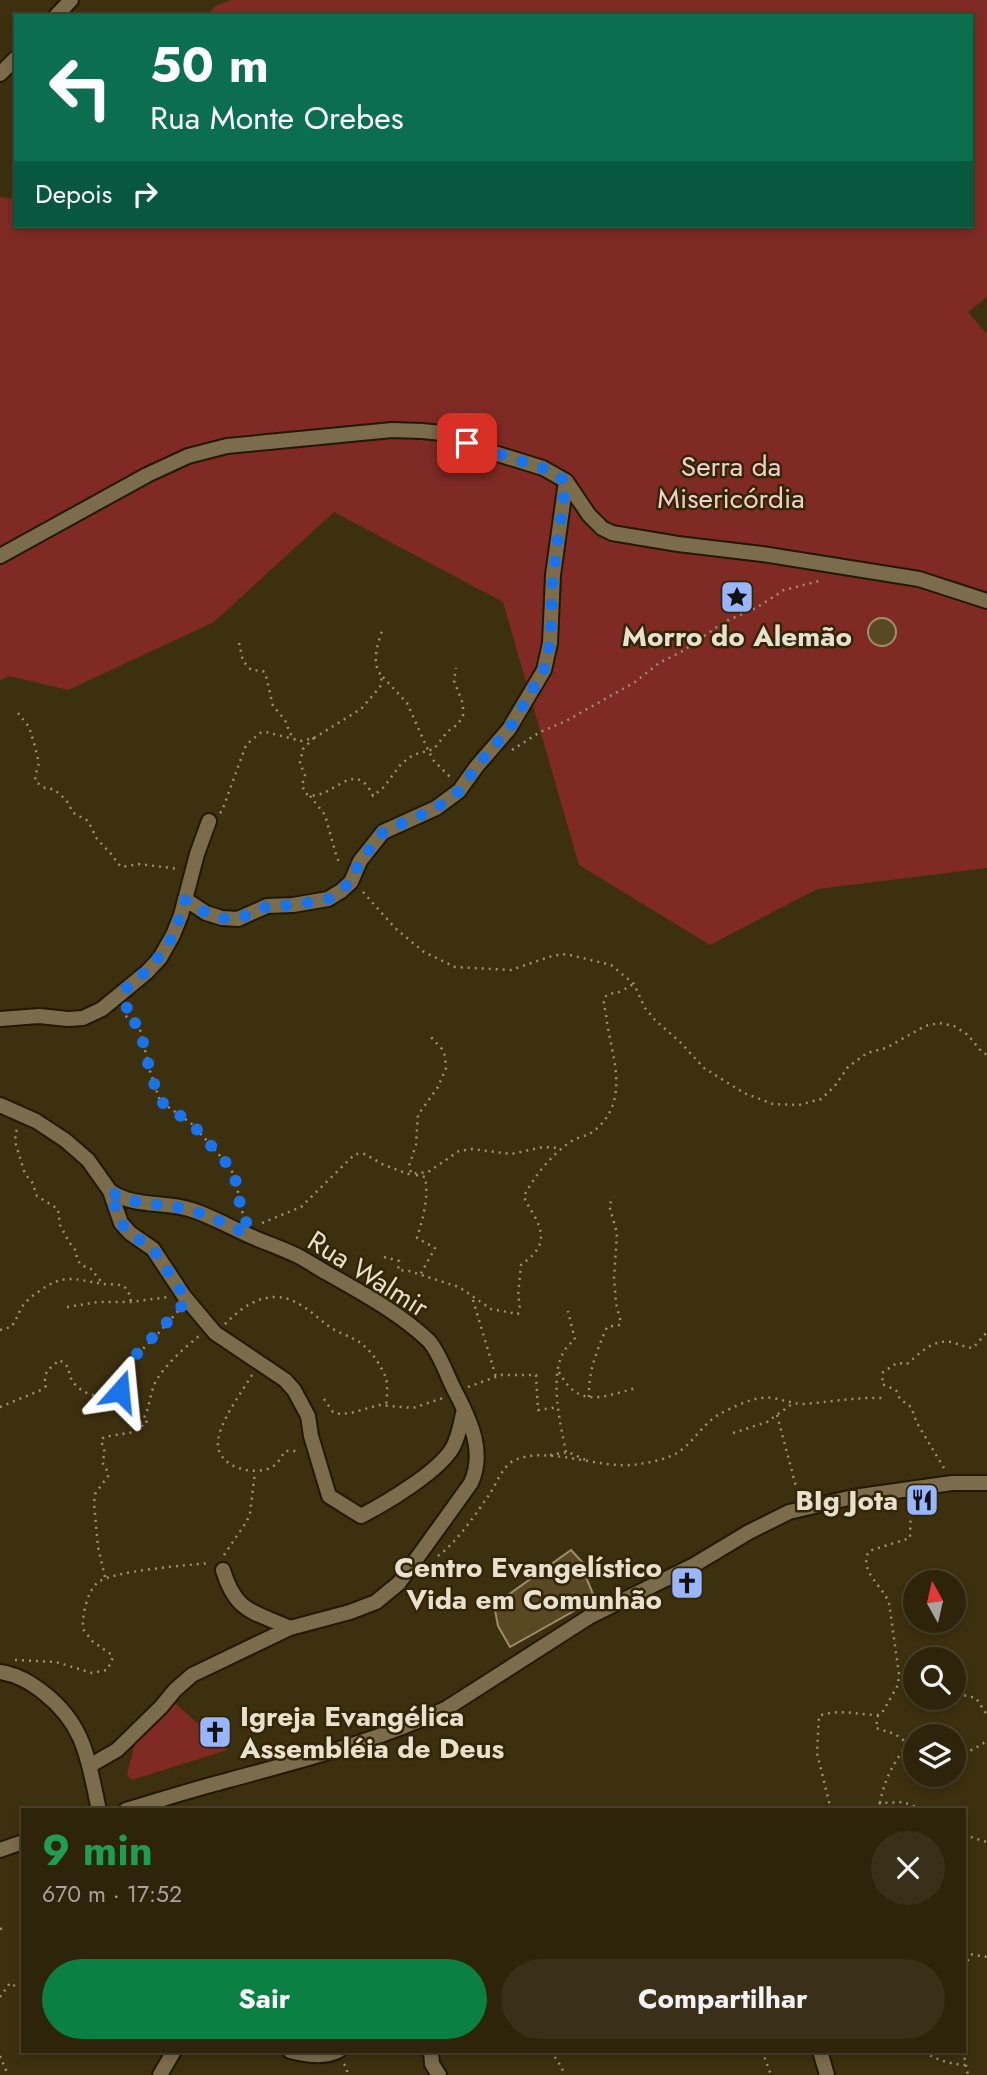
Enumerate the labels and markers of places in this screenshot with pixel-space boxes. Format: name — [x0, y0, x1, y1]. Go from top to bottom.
pin — [437, 413, 497, 473]
place icon: Morro do Alemão — [718, 578, 756, 616]
place label: Morro do Alemão — [622, 616, 852, 657]
place label: BIg Jota — [795, 1480, 898, 1521]
restaurant icon: BIg Jota — [903, 1481, 941, 1519]
place label: Centro Evangelístico Vida em Comunhão — [394, 1547, 662, 1620]
church icon: Centro Evangelístico Vida em Comunhão — [668, 1564, 706, 1602]
place label: Igreja Evangélica Assembléia de Deus — [239, 1696, 505, 1769]
church icon: Igreja Evangélica Assembléia de Deus — [196, 1713, 234, 1751]

